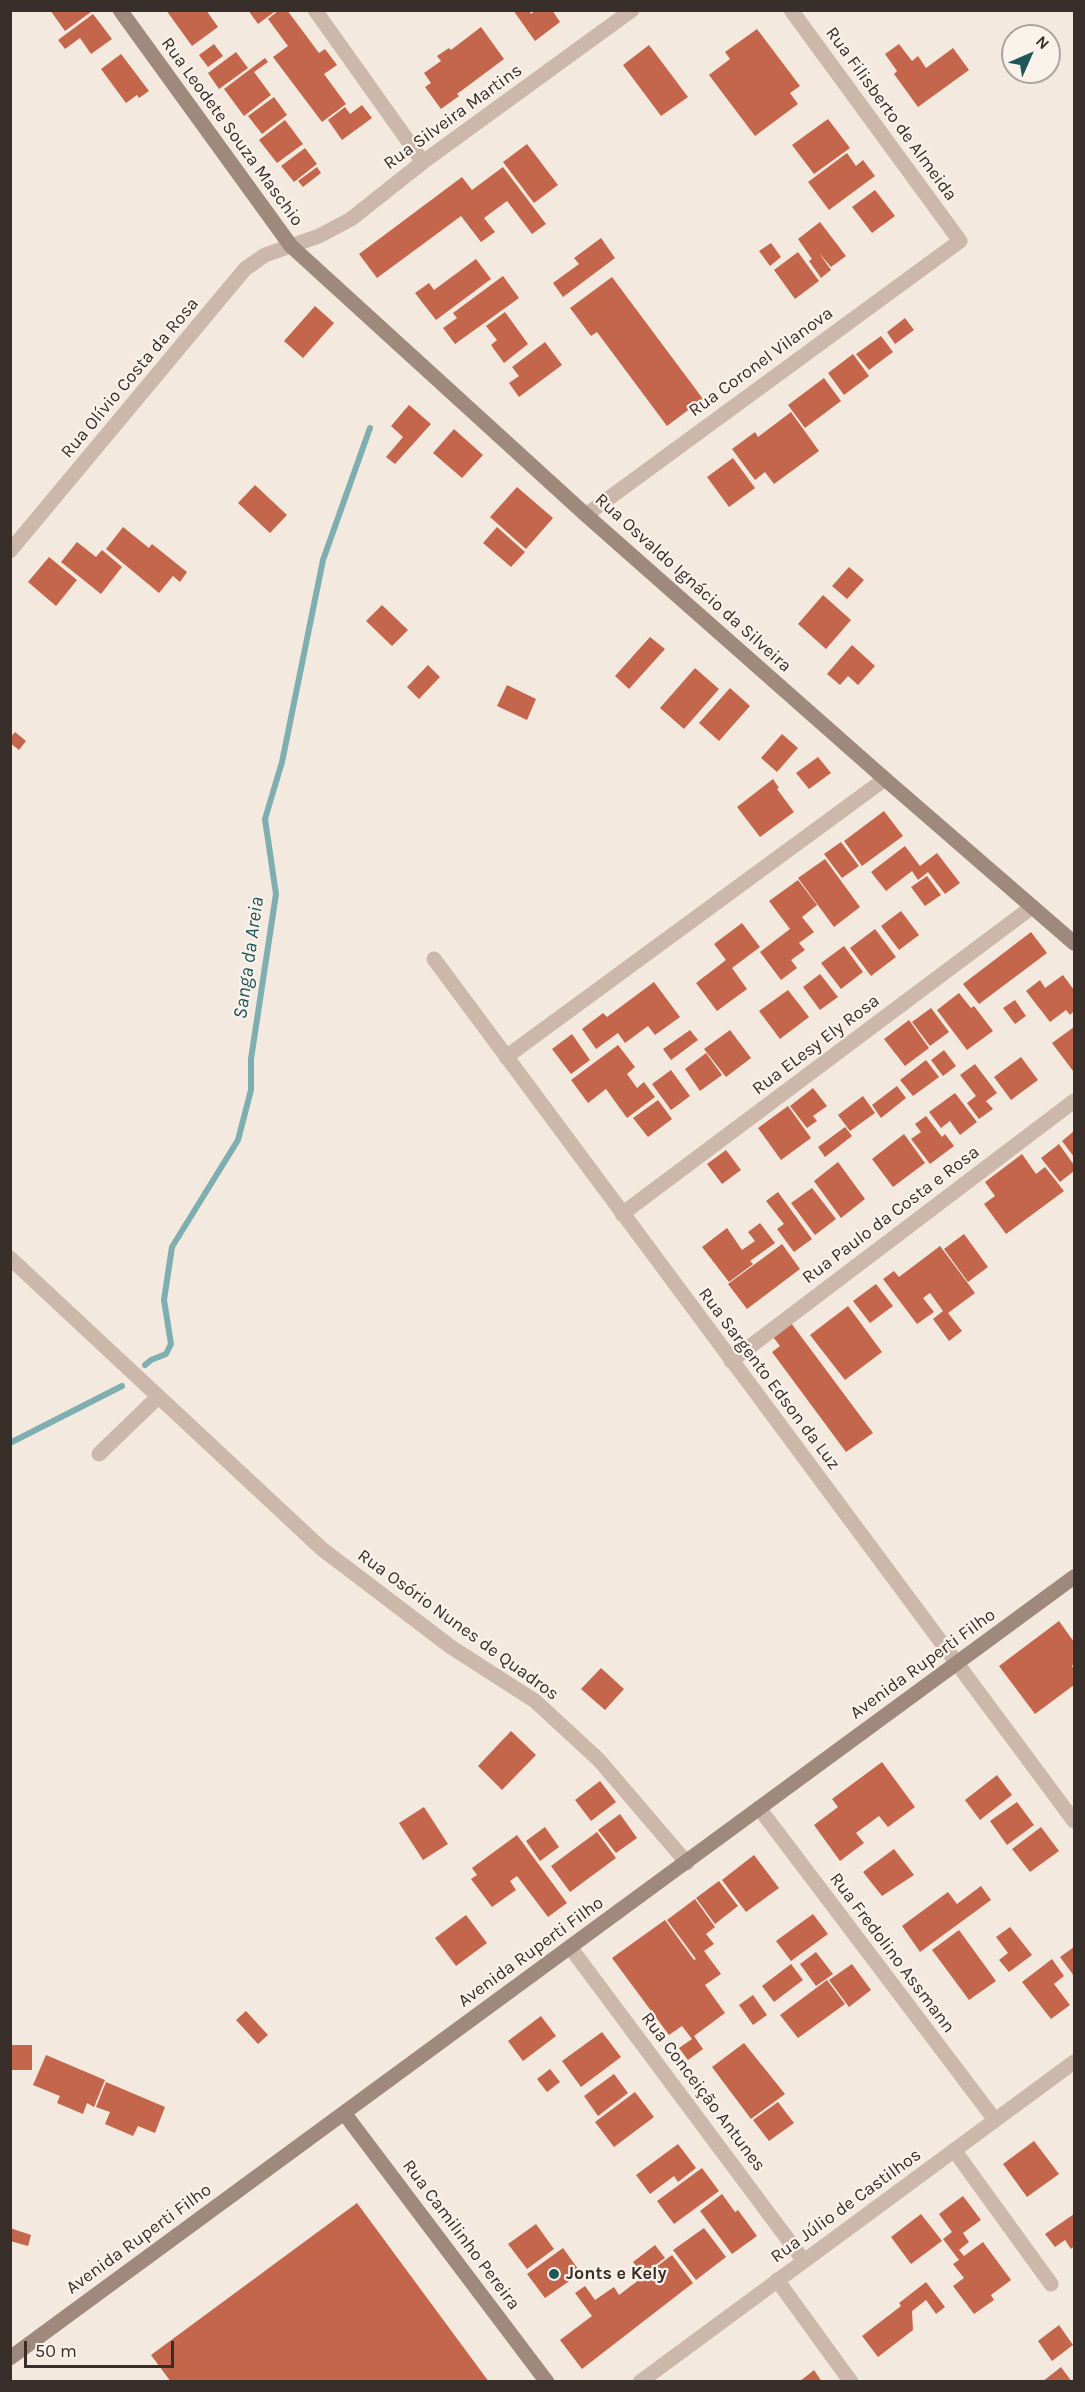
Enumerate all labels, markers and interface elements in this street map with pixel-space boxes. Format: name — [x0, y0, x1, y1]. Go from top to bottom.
street label: Rua Filisberto de Almeida — [821, 23, 961, 205]
north arrow — [1001, 24, 1061, 84]
text: N — [1032, 32, 1053, 53]
street label: Rua Leodete Souza Maschio — [156, 33, 308, 231]
street label: Rua Silveira Martins — [380, 60, 526, 174]
street label: Rua Olívio Costa da Rosa — [56, 293, 204, 463]
street label: Rua Coronel Vilanova — [685, 302, 837, 422]
street label: Rua Osvaldo Ignácio da Silveira — [590, 489, 796, 677]
water label: Sanga da Areia — [229, 895, 269, 1021]
street label: Rua ELesy Ely Rosa — [748, 990, 884, 1100]
street label: Rua Paulo da Costa e Rosa — [798, 1141, 984, 1289]
street label: Rua Sargento Edson da Luz — [694, 1284, 844, 1474]
street label: Rua Osório Nunes de Quadros — [353, 1545, 563, 1705]
street label: Avenida Ruperti Filho — [846, 1604, 1000, 1724]
street label: Rua Fredolino Assmann — [825, 1869, 959, 2037]
street label: Avenida Ruperti Filho — [454, 1892, 608, 2012]
street label: Rua Conceição Antunes — [636, 2008, 770, 2176]
street label: Rua Júlio de Castilhos — [767, 2144, 925, 2268]
street label: Rua Camilinho Pereira — [398, 2156, 524, 2314]
street label: Avenida Ruperti Filho — [62, 2179, 216, 2299]
place label: Jonts e Kely — [566, 2263, 666, 2285]
marker: Jonts e Kely — [547, 2267, 561, 2281]
scale bar — [27, 2329, 177, 2367]
text: 50 m — [35, 2340, 77, 2362]

